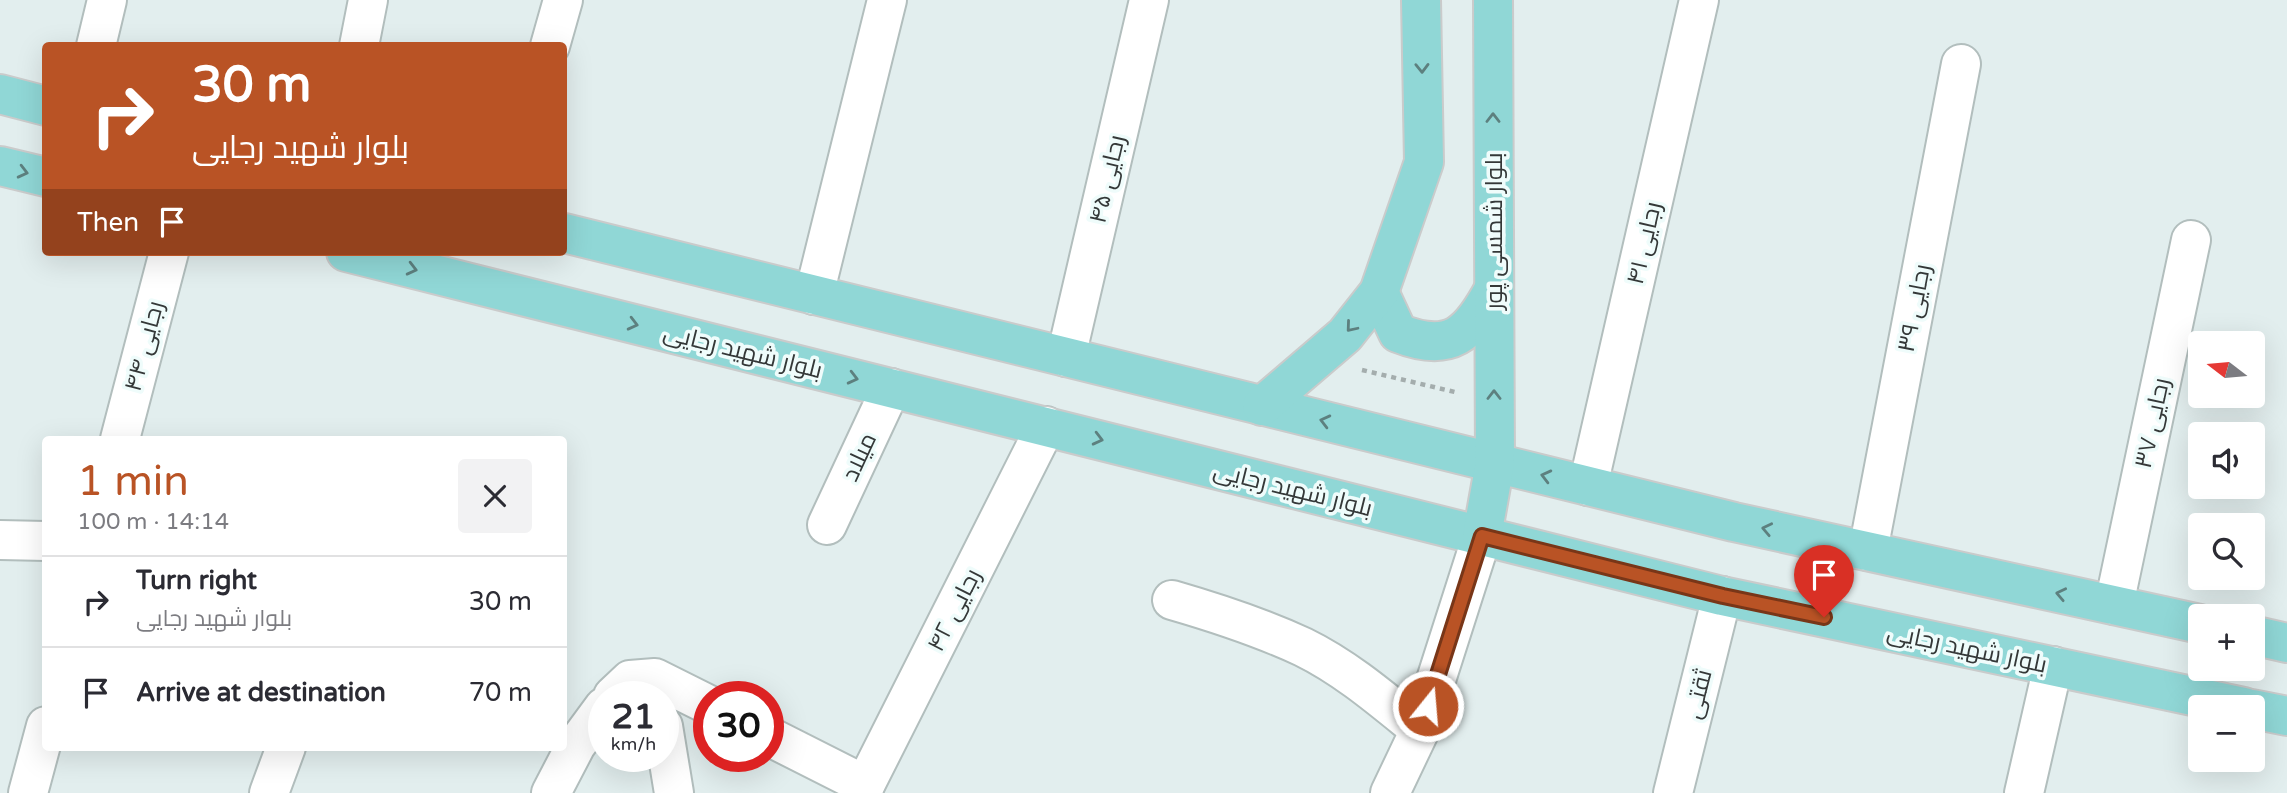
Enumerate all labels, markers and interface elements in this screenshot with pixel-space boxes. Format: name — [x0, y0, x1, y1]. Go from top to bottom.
text: 30 m — [192, 56, 311, 115]
one-way arrow — [1415, 63, 1430, 74]
icon: right — [77, 70, 168, 161]
one-way arrow — [1485, 112, 1501, 123]
text: بلوار شهید رجایی — [192, 129, 409, 167]
street label: رجایی ۴۵ — [1083, 132, 1132, 226]
street label: بلوار شمسی پور — [1480, 152, 1510, 312]
one-way arrow — [17, 164, 29, 178]
street label: رجایی ۴۱ — [1621, 199, 1668, 287]
icon: arrive — [153, 203, 191, 241]
text: Then — [77, 207, 139, 238]
one-way arrow — [406, 260, 418, 275]
street label: رجایی ۳۹ — [1892, 262, 1937, 355]
street label: رجایی ۴۴ — [119, 298, 170, 395]
one-way arrow — [627, 316, 639, 330]
street label: بلوار شهید رجایی — [660, 318, 825, 385]
one-way arrow — [1347, 319, 1359, 332]
north arrow — [2188, 331, 2264, 408]
map controls — [2188, 331, 2265, 772]
one-way arrow — [847, 370, 859, 384]
street label: رجایی ۳۷ — [2129, 375, 2176, 471]
one-way arrow — [1486, 389, 1502, 399]
one-way arrow — [1319, 415, 1331, 429]
button: sound — [2188, 422, 2265, 499]
street label: میلاد — [836, 428, 883, 486]
one-way arrow — [1092, 431, 1104, 445]
text: 1 min — [77, 456, 189, 507]
street label: بلوار شهید رجایی — [1210, 456, 1375, 523]
button: close — [458, 459, 532, 533]
one-way arrow — [1540, 470, 1552, 484]
text: 100 m · 14:14 — [77, 508, 229, 536]
button: search — [2188, 513, 2265, 590]
one-way arrow — [1761, 523, 1773, 538]
pin — [1794, 545, 1854, 617]
icon: arrive — [1805, 556, 1843, 594]
street label: رجایی ۴۲ — [921, 564, 988, 657]
text: Turn right — [136, 565, 257, 596]
icon: right — [77, 583, 115, 621]
text: 30 m — [469, 586, 532, 617]
one-way arrow — [2055, 587, 2067, 602]
button: + — [2188, 604, 2265, 681]
text: بلوار شهید رجایی — [136, 605, 292, 633]
street label: بلوار شهید رجایی — [1884, 617, 2050, 680]
street label: ثقتی — [1678, 666, 1719, 722]
position arrow — [1391, 669, 1465, 743]
icon: arrive — [77, 674, 115, 712]
text: Arrive at destination — [136, 677, 386, 708]
text: 70 m — [469, 677, 532, 708]
speed limit sign: 30 — [693, 681, 784, 772]
button: − — [2188, 695, 2265, 772]
text: 21 — [612, 696, 655, 738]
text: km/h — [611, 733, 656, 755]

